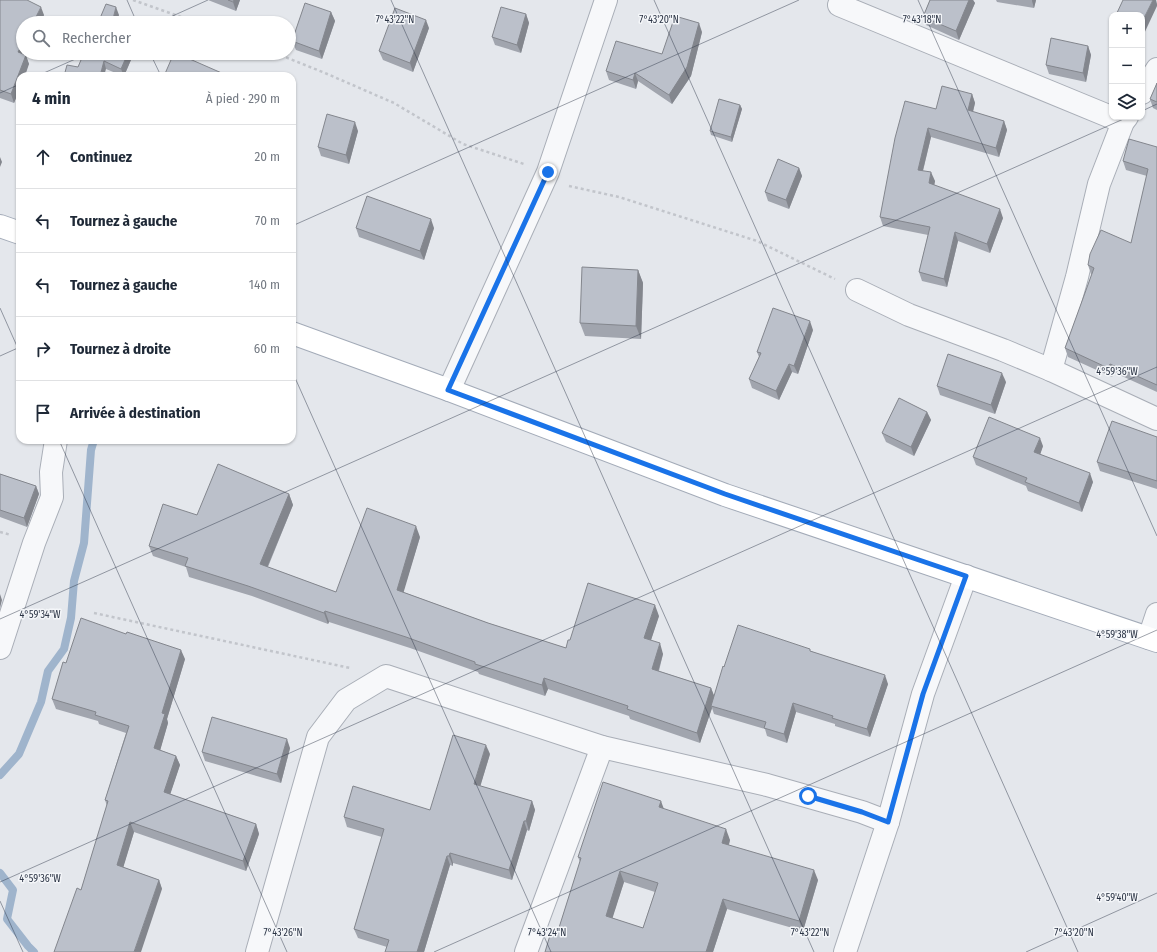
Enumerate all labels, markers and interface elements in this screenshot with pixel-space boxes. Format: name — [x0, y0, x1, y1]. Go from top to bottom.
map controls — [1109, 12, 1145, 120]
button: + — [1109, 12, 1145, 48]
text: 7°43'22"N — [376, 14, 414, 26]
text: 7°43'20"N — [639, 14, 679, 26]
text: 7°43'18"N — [903, 14, 941, 26]
search box — [16, 16, 296, 60]
icon: search — [30, 27, 52, 49]
text: Rechercher — [62, 29, 131, 47]
button: − — [1109, 48, 1145, 84]
button: layers — [1109, 84, 1145, 120]
text: 4 min — [32, 88, 71, 109]
text: À pied · 290 m — [206, 91, 280, 106]
icon: ahead — [32, 146, 54, 168]
text: Continuez — [70, 148, 132, 166]
text: 20 m — [254, 149, 280, 164]
route end — [539, 163, 557, 181]
icon: left — [32, 210, 54, 232]
text: Tournez à gauche — [70, 212, 177, 230]
text: 70 m — [255, 213, 280, 228]
icon: left — [32, 274, 54, 296]
text: Tournez à gauche — [70, 276, 177, 294]
text: 140 m — [249, 277, 280, 292]
icon: right — [32, 338, 54, 360]
text: Tournez à droite — [70, 340, 171, 358]
text: 60 m — [254, 341, 280, 356]
text: 4°59'36"W — [1096, 366, 1138, 378]
icon: arrive — [32, 402, 54, 424]
text: Arrivée à destination — [70, 404, 201, 422]
text: 4°59'34"W — [20, 609, 61, 621]
text: 4°59'38"W — [1096, 629, 1138, 641]
route start — [799, 787, 817, 805]
text: 4°59'36"W — [19, 873, 61, 885]
text: 4°59'40"W — [1096, 892, 1138, 904]
text: 7°43'26"N — [263, 927, 303, 939]
text: 7°43'24"N — [528, 927, 566, 939]
text: 7°43'22"N — [791, 927, 829, 939]
text: 7°43'20"N — [1054, 927, 1094, 939]

